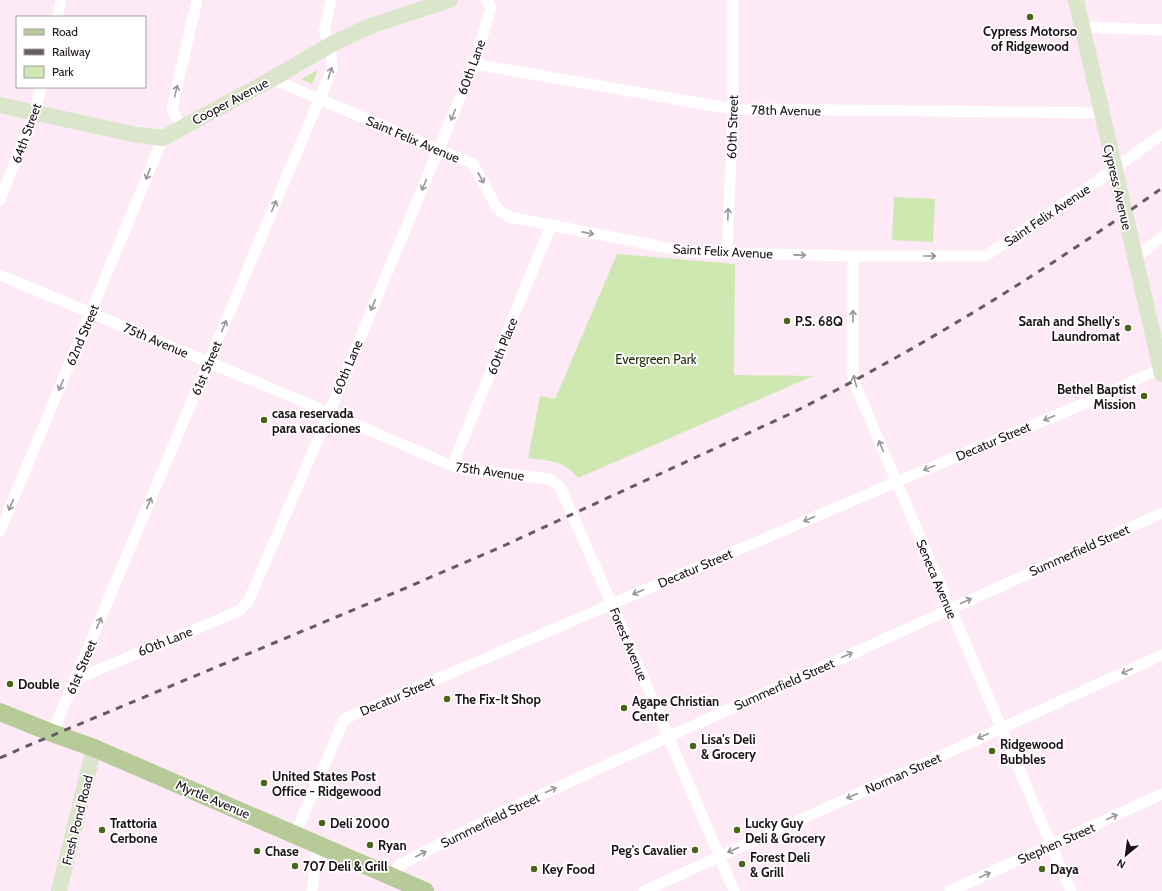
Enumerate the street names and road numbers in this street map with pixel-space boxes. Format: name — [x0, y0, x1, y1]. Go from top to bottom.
street label: 60th Lane — [454, 37, 488, 97]
street label: Cooper Avenue — [189, 74, 271, 128]
street label: 60th Street — [723, 94, 741, 159]
street label: 64th Street — [8, 100, 44, 165]
street label: 78th Avenue — [751, 101, 821, 119]
street label: Saint Felix Avenue — [364, 112, 462, 166]
street label: Cypress Avenue — [1100, 143, 1136, 232]
street label: Saint Felix Avenue — [1001, 180, 1093, 250]
street label: Saint Felix Avenue — [673, 240, 774, 262]
street label: 62nd Street — [62, 301, 102, 368]
street label: 60th Place — [483, 315, 521, 377]
street label: 75th Avenue — [121, 319, 191, 361]
street label: 60th Lane — [328, 337, 366, 397]
street label: 61st Street — [187, 338, 225, 398]
street label: Decatur Street — [953, 418, 1033, 464]
street label: 75th Avenue — [455, 458, 526, 484]
street label: Summerfield Street — [1026, 520, 1132, 579]
street label: Seneca Avenue — [913, 537, 961, 621]
street label: Decatur Street — [655, 545, 735, 591]
street label: Forest Avenue — [606, 605, 652, 683]
street label: 60th Lane — [135, 623, 195, 659]
street label: 61st Street — [62, 637, 100, 697]
street label: Summerfield Street — [731, 654, 837, 713]
street label: Decatur Street — [357, 673, 437, 719]
street label: Norman Street — [863, 749, 944, 797]
street label: Fresh Pond Road — [58, 773, 96, 867]
street label: Myrtle Avenue — [173, 776, 253, 822]
street label: Summerfield Street — [438, 789, 543, 851]
street label: Stephen Street — [1015, 819, 1098, 867]

